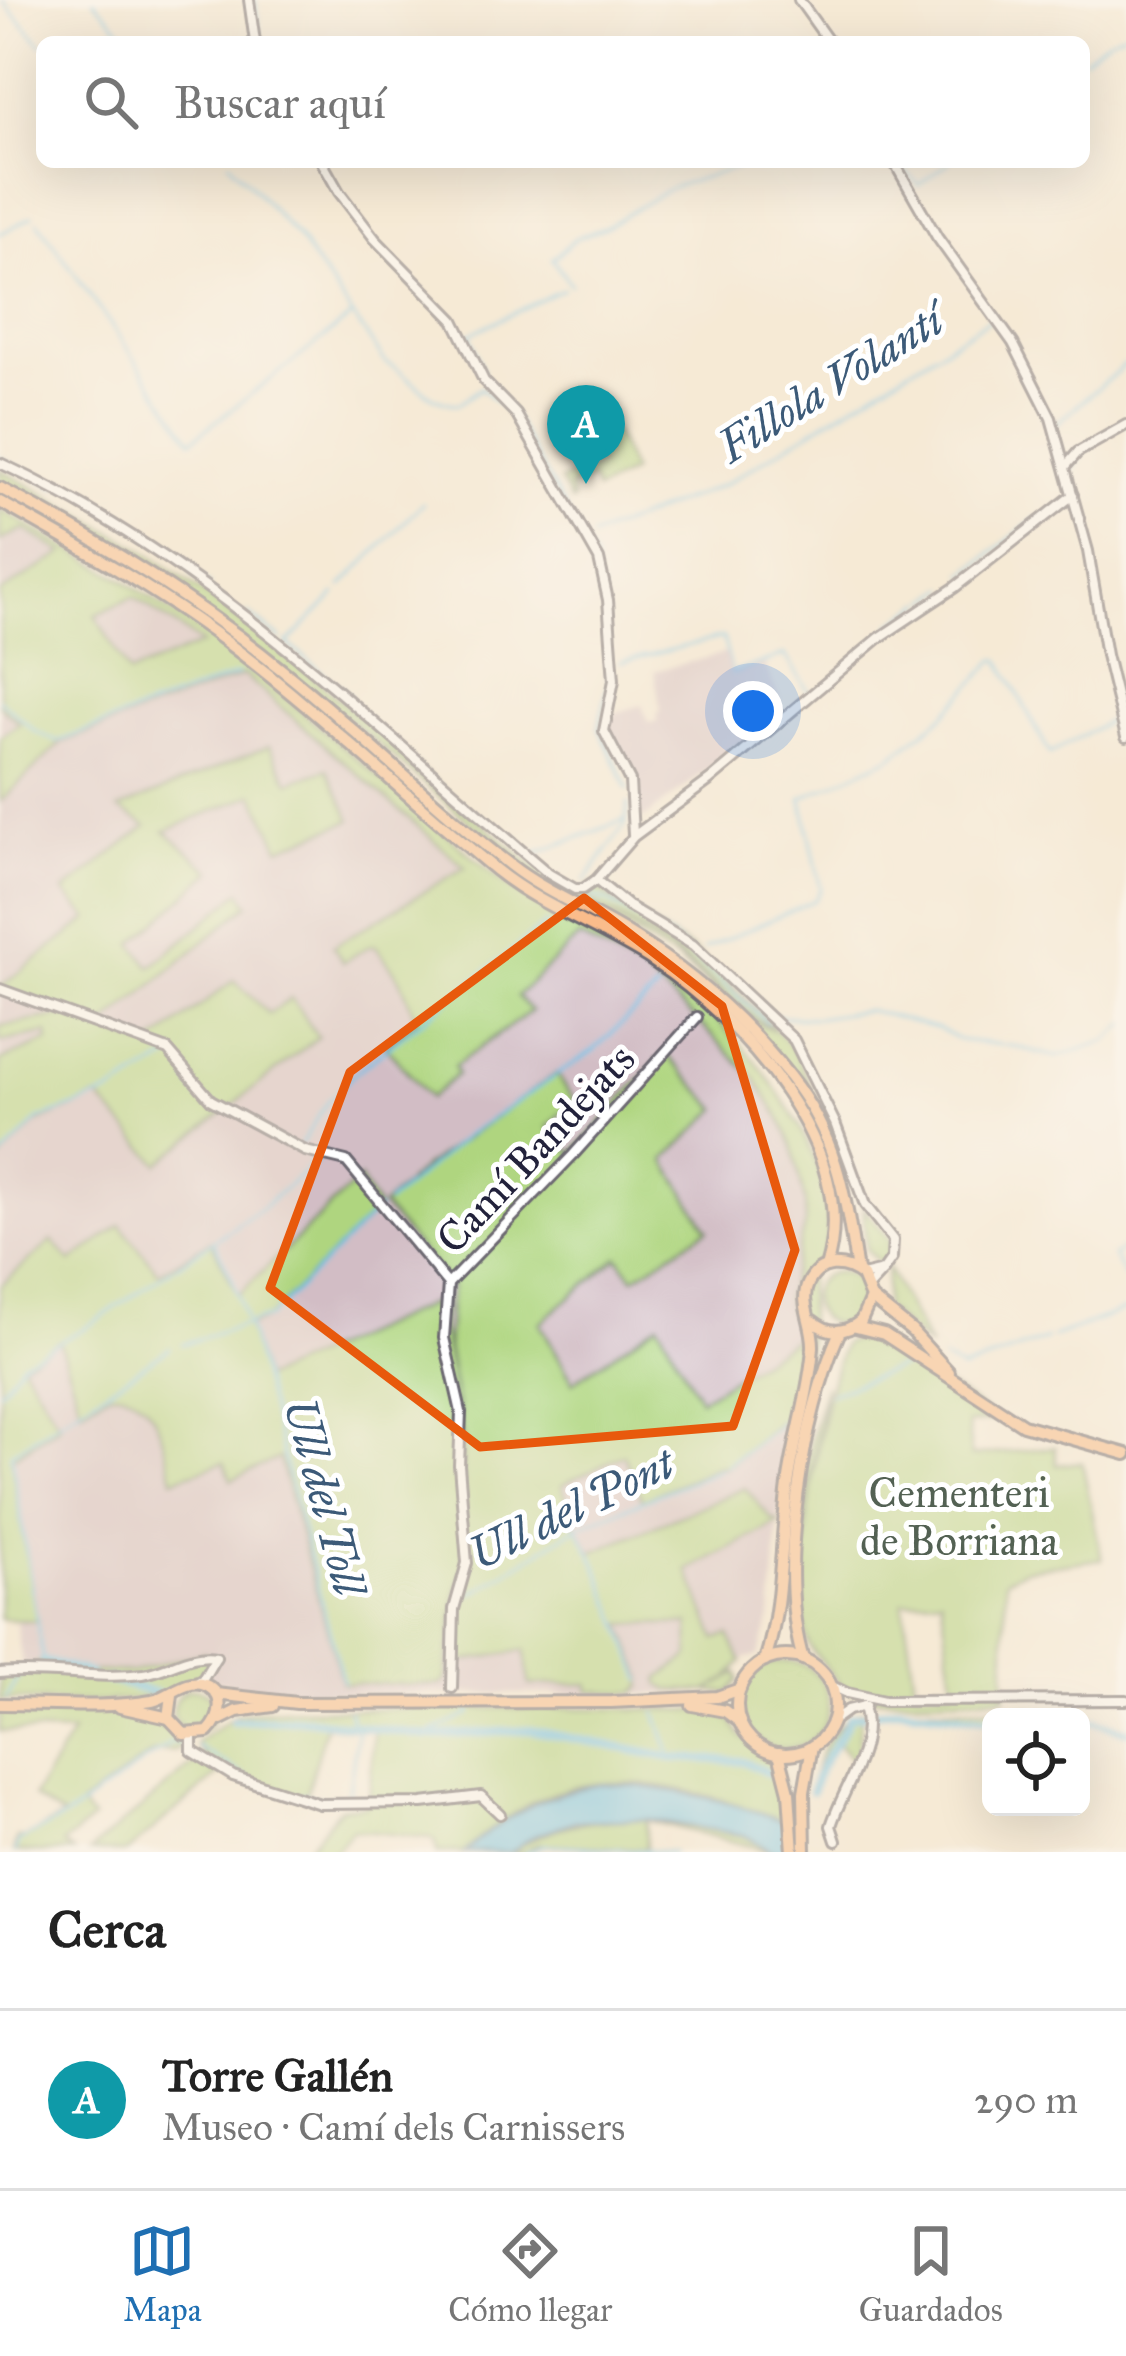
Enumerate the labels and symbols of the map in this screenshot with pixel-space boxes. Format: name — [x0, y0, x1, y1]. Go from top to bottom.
water label: Fillola Volantí — [707, 288, 960, 475]
pin: A — [547, 385, 625, 484]
your location — [723, 681, 783, 741]
street label: Camí Bandejats — [426, 1033, 646, 1264]
water label: Ull del Toll — [272, 1392, 378, 1605]
water label: Ull del Pont — [460, 1434, 685, 1582]
park label: Cementeri de Borriana — [860, 1467, 1058, 1567]

